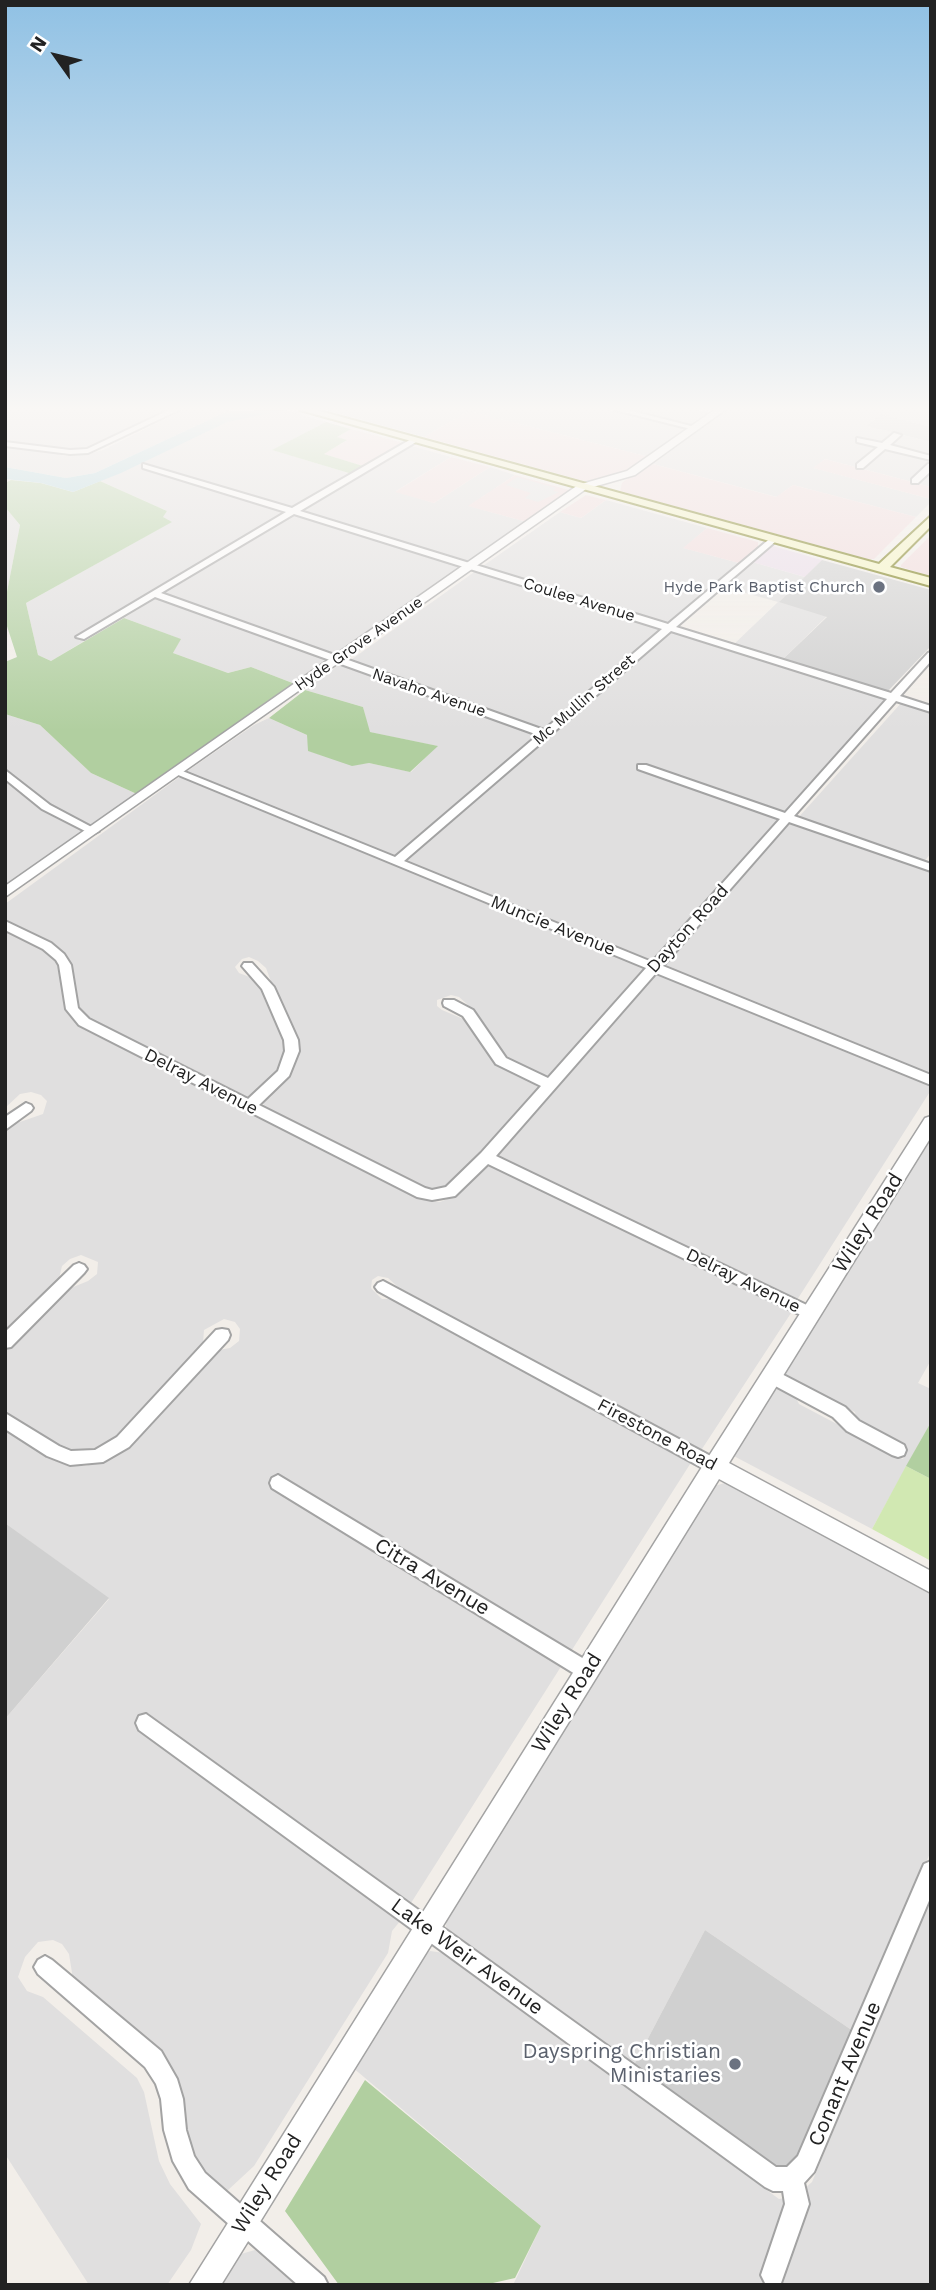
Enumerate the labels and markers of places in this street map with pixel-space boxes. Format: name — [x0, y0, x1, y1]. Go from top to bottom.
place label: Hyde Park Baptist Church — [664, 577, 865, 597]
marker: Hyde Park Baptist Church — [871, 579, 887, 595]
place label: Dayspring Christian Ministaries — [522, 2039, 721, 2089]
marker: Dayspring Christian Ministaries — [727, 2056, 743, 2072]

